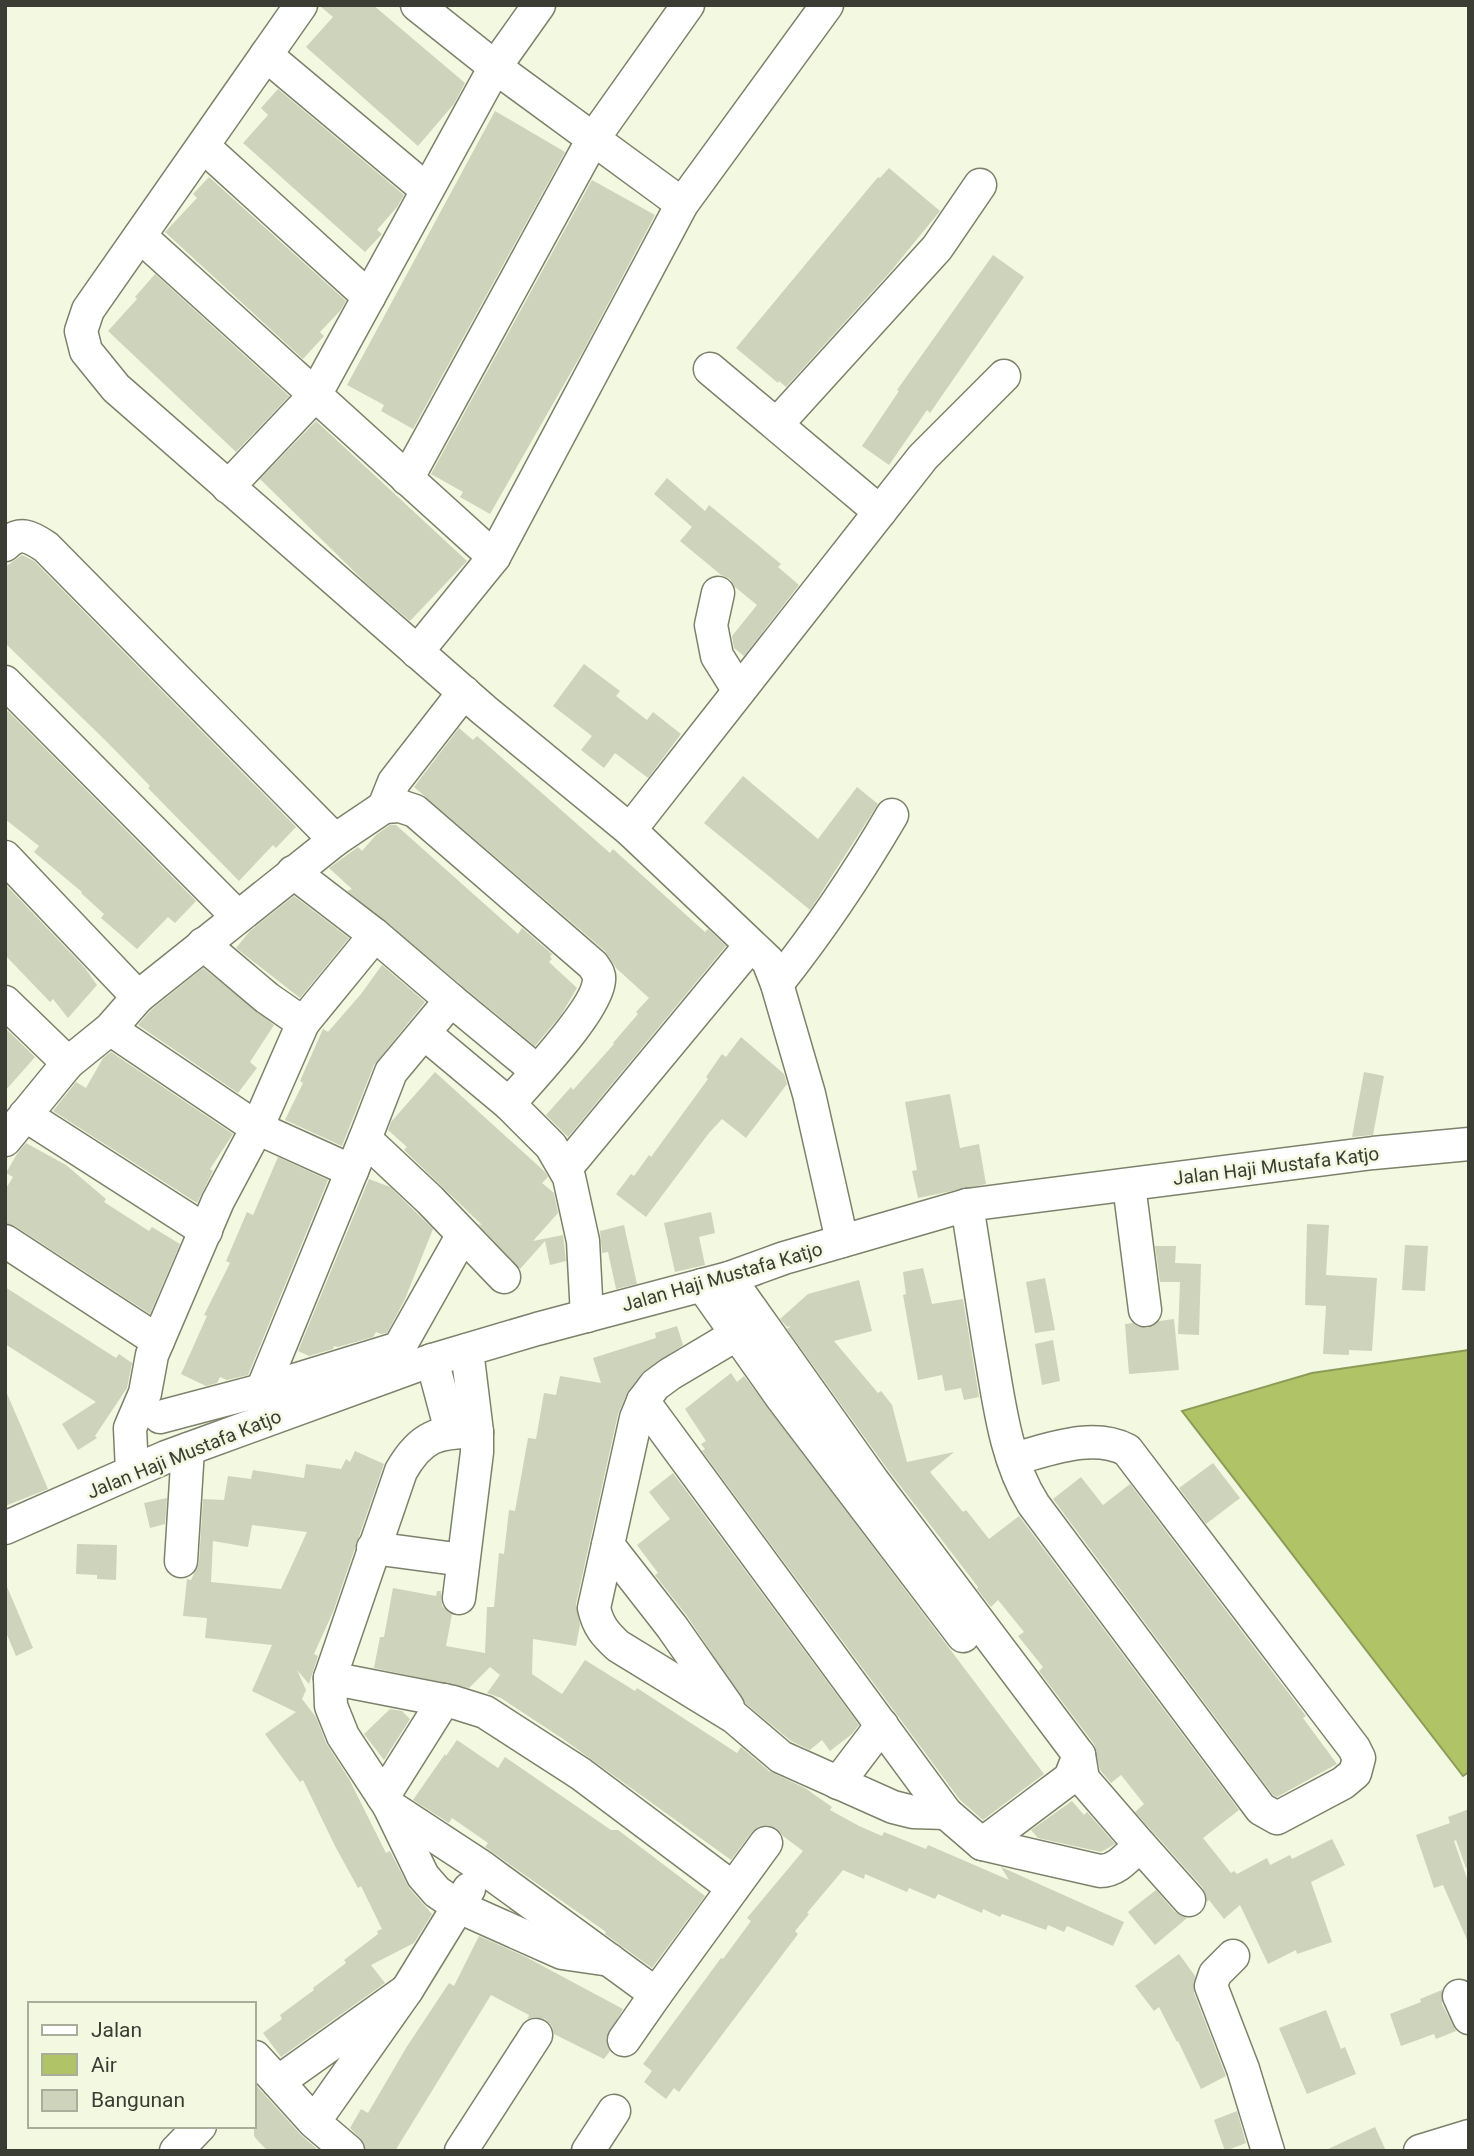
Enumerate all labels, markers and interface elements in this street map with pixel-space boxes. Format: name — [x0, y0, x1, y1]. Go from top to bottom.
street label: Jalan Haji Mustafa Katjo — [1172, 1142, 1380, 1190]
street label: Jalan Haji Mustafa Katjo — [619, 1237, 825, 1317]
street label: Jalan Haji Mustafa Katjo — [83, 1404, 285, 1504]
legend — [28, 2002, 256, 2128]
text: Jalan — [91, 2018, 142, 2042]
text: Air — [91, 2053, 117, 2077]
text: Bangunan — [91, 2088, 185, 2112]

